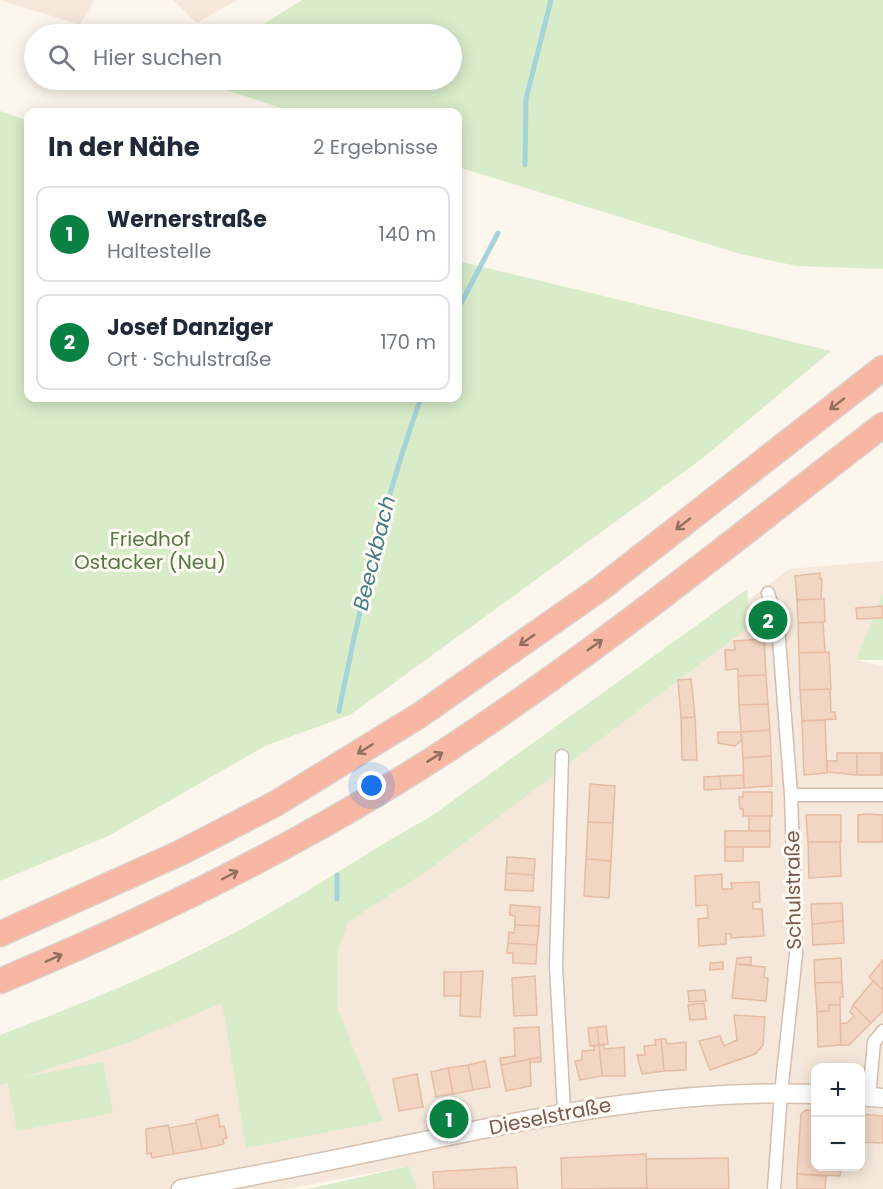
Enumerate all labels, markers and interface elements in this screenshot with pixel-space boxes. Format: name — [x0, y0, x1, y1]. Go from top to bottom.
search box — [24, 24, 462, 90]
icon: search — [45, 41, 78, 74]
text: Hier suchen — [93, 42, 222, 73]
text: In der Nähe — [48, 129, 200, 165]
text: 2 Ergebnisse — [313, 133, 438, 161]
text: Wernerstraße — [107, 204, 267, 235]
text: 1 — [66, 220, 73, 248]
text: 140 m — [379, 220, 436, 248]
text: Haltestelle — [107, 237, 211, 265]
text: Josef Danziger — [107, 312, 273, 343]
text: 2 — [64, 328, 75, 356]
text: 170 m — [380, 328, 436, 356]
text: Ort · Schulstraße — [107, 345, 272, 373]
one-way arrow — [829, 398, 845, 411]
water label: Beeckbach — [346, 493, 402, 613]
one-way arrow — [675, 518, 691, 531]
park label: Friedhof Ostacker (Neu) — [74, 525, 226, 576]
pin: 2 — [748, 598, 788, 642]
one-way arrow — [519, 634, 535, 646]
one-way arrow — [587, 639, 603, 651]
one-way arrow — [357, 743, 374, 755]
one-way arrow — [426, 750, 443, 762]
your location — [357, 771, 386, 800]
street label: Schulstraße — [778, 830, 808, 950]
one-way arrow — [221, 869, 239, 880]
one-way arrow — [44, 952, 62, 963]
map controls — [811, 1063, 865, 1171]
button: + — [811, 1063, 865, 1117]
street label: Dieselstraße — [486, 1090, 614, 1142]
pin: 1 — [430, 1096, 468, 1142]
button: − — [811, 1117, 865, 1171]

